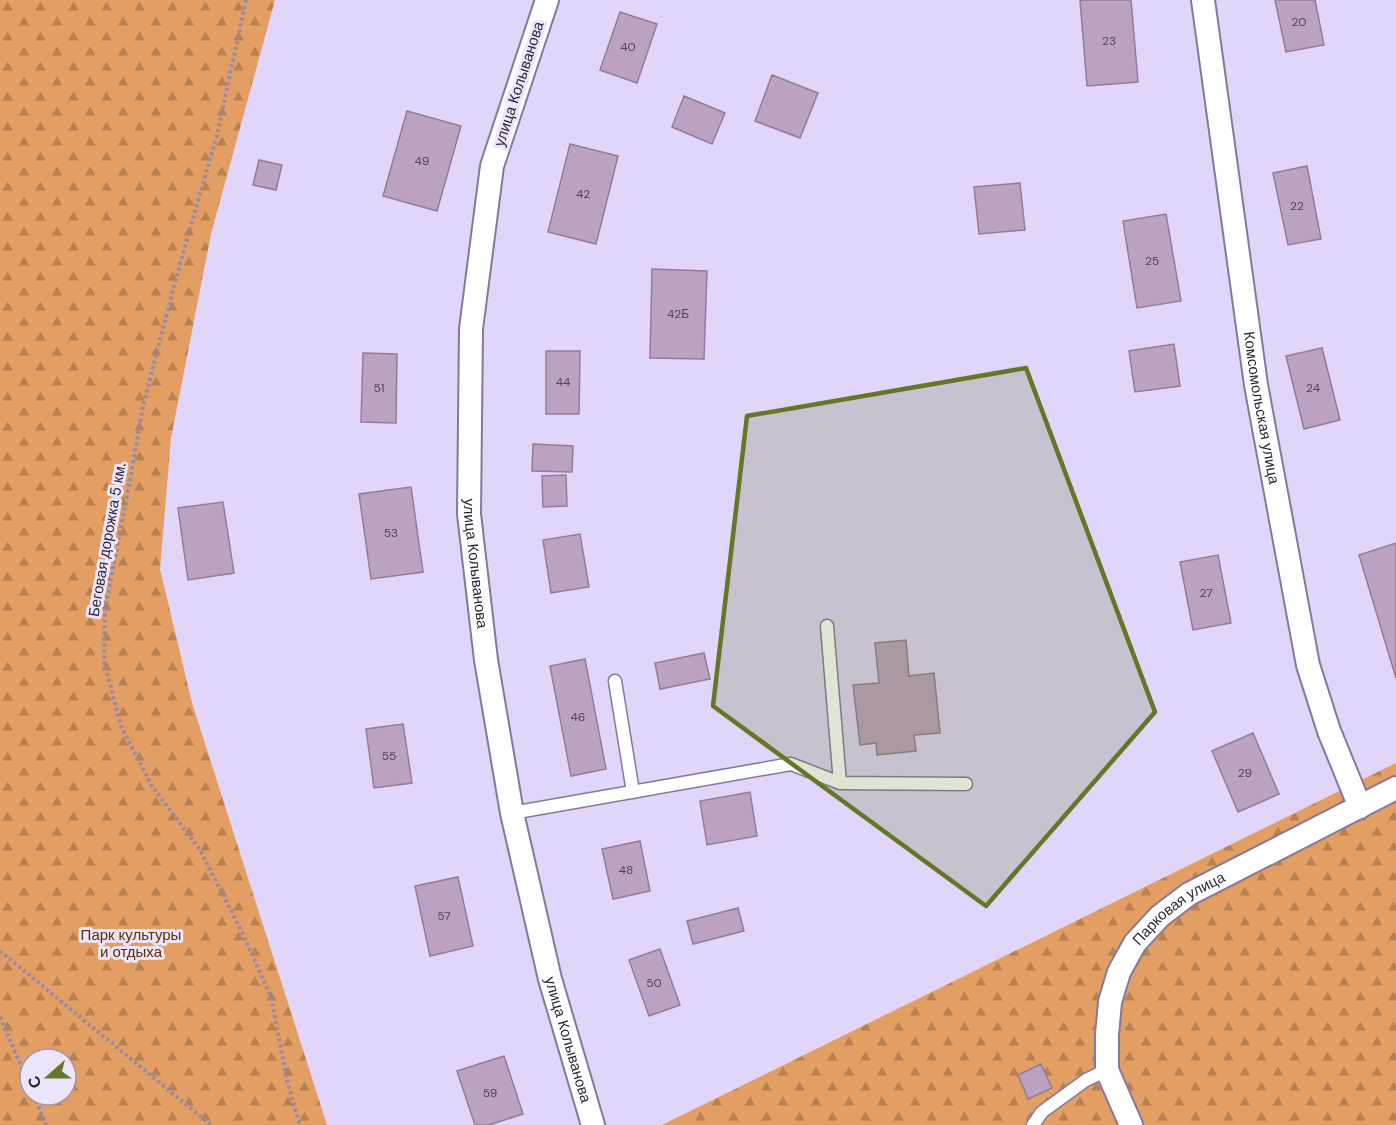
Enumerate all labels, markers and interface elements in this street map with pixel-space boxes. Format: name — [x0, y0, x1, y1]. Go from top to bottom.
house number: 20 — [1291, 14, 1307, 30]
street label: улица Колыванова — [489, 18, 549, 149]
house number: 23 — [1102, 33, 1116, 49]
house number: 40 — [620, 39, 636, 55]
house number: 49 — [415, 153, 429, 169]
house number: 42 — [576, 186, 590, 202]
house number: 22 — [1290, 198, 1304, 214]
house number: 25 — [1145, 253, 1159, 269]
house number: 42Б — [667, 306, 689, 322]
street label: Комсомольская улица — [1239, 330, 1284, 486]
house number: 44 — [556, 374, 570, 390]
house number: 51 — [373, 380, 385, 396]
house number: 24 — [1306, 380, 1320, 396]
street label: Беговая дорожка 5 км. — [84, 462, 130, 618]
street label: улица Колыванова — [459, 498, 492, 630]
house number: 53 — [384, 525, 398, 541]
house number: 27 — [1199, 585, 1213, 601]
house number: 46 — [571, 709, 585, 725]
house number: 55 — [382, 748, 396, 764]
house number: 29 — [1238, 765, 1252, 781]
house number: 48 — [619, 862, 633, 878]
street label: Парковая улица — [1128, 867, 1229, 950]
house number: 57 — [437, 908, 451, 924]
park label: Парк культуры и отдыха — [81, 925, 181, 962]
street label: улица Колыванова — [540, 974, 596, 1106]
house number: 50 — [646, 975, 662, 991]
north arrow — [18, 1047, 78, 1107]
text: С — [22, 1073, 46, 1091]
house number: 59 — [483, 1085, 497, 1101]

